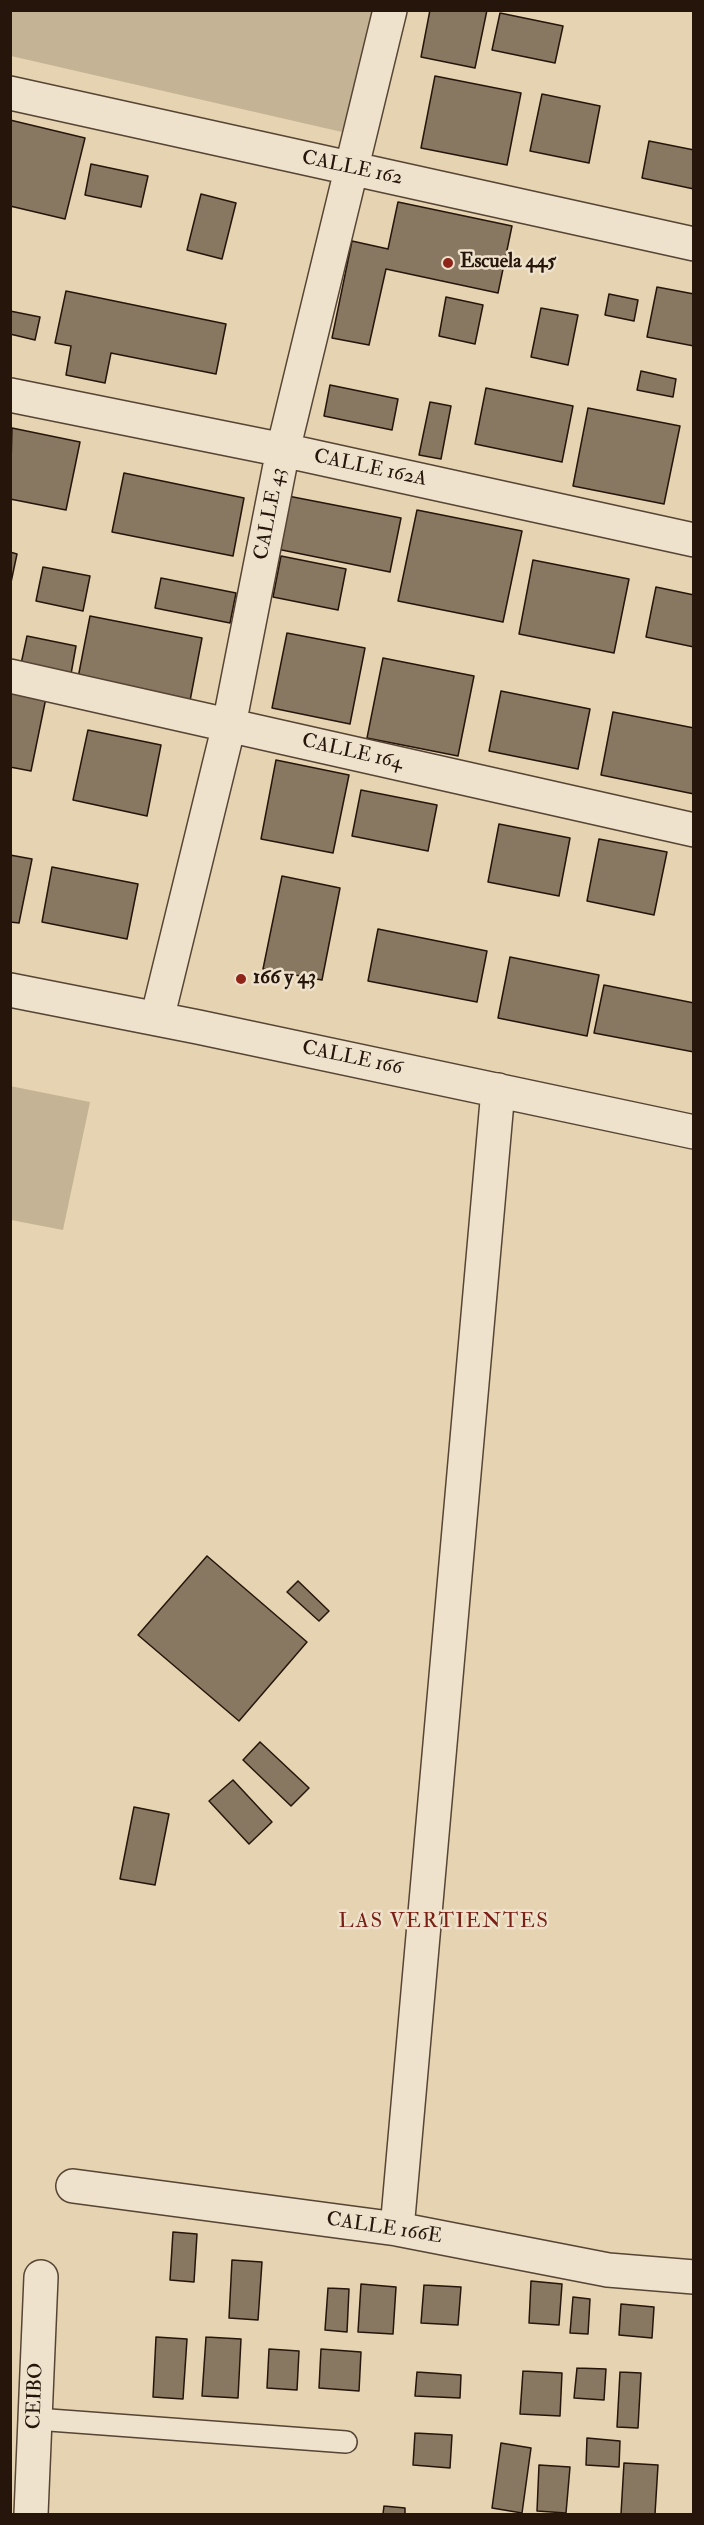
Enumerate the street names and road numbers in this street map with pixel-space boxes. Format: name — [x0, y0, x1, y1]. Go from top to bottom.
street label: CALLE 162 — [300, 147, 404, 191]
street label: CALLE 162A — [311, 445, 429, 493]
street label: CALLE 43 — [250, 466, 292, 562]
street label: CALLE 164 — [299, 730, 405, 776]
street label: CALLE 166 — [300, 1037, 404, 1081]
street label: CALLE 166E — [325, 2208, 443, 2250]
street label: CEIBO — [23, 2362, 49, 2430]

